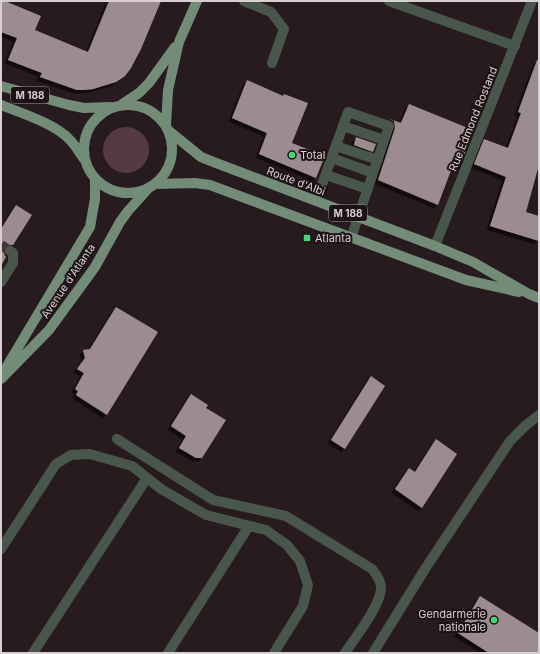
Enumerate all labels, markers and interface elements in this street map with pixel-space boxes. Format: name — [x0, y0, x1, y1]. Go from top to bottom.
street label: Rue Edmond Rostand — [446, 65, 500, 173]
road number: M 188 — [11, 87, 49, 103]
place label: Total — [300, 148, 325, 162]
marker: Total — [287, 150, 297, 160]
street label: Route d'Albi — [265, 163, 327, 199]
road number: M 188 — [329, 205, 367, 221]
place label: Atlanta — [315, 231, 351, 245]
marker: Atlanta — [302, 233, 312, 243]
street label: Avenue d'Atlanta — [38, 241, 98, 321]
place label: Gendarmerie nationale — [418, 607, 486, 634]
marker: Gendarmerie nationale — [489, 615, 499, 625]

